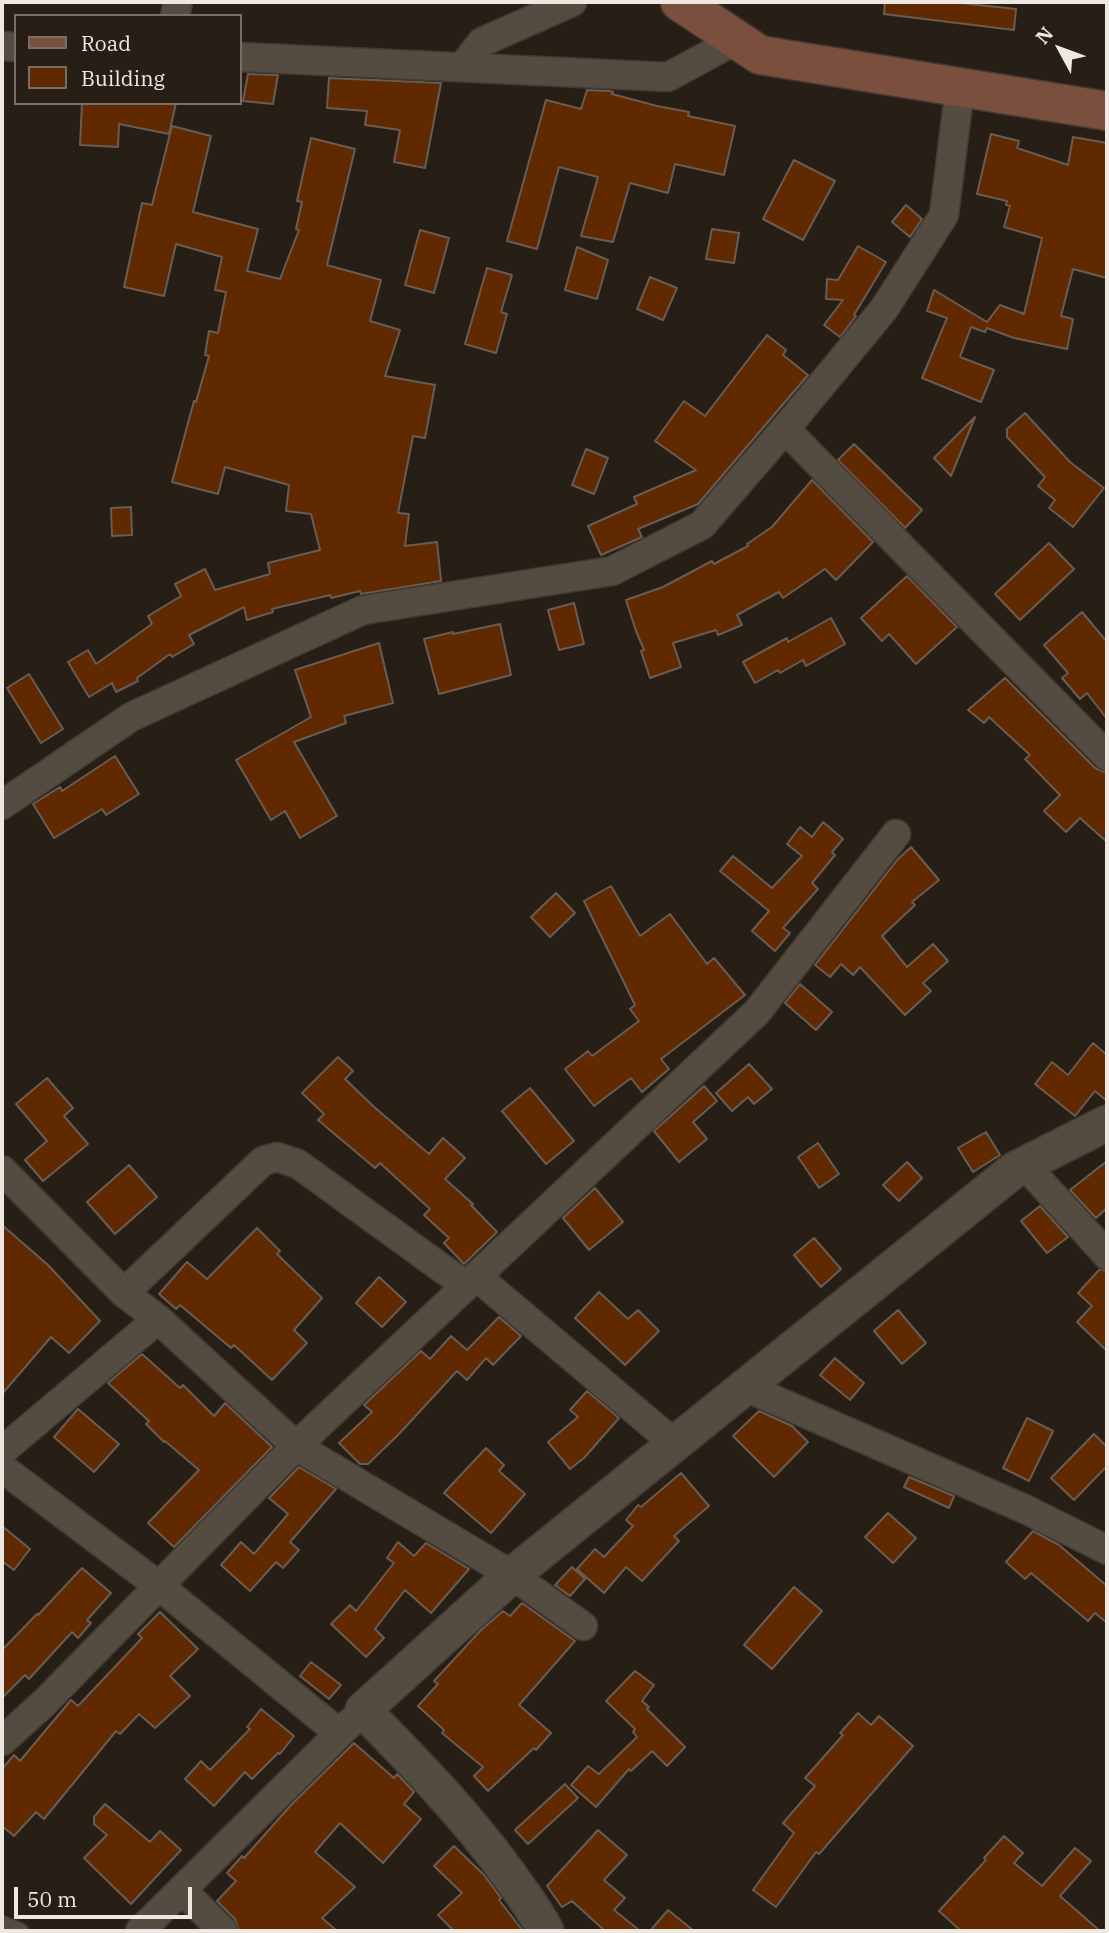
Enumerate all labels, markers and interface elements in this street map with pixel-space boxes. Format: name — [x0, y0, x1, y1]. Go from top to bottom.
legend — [14, 14, 242, 105]
north arrow — [1025, 14, 1095, 84]
text: N — [1030, 22, 1058, 49]
text: Road — [81, 29, 131, 57]
text: Building — [81, 64, 165, 92]
scale bar — [18, 1874, 196, 1918]
text: 50 m — [27, 1885, 77, 1913]

